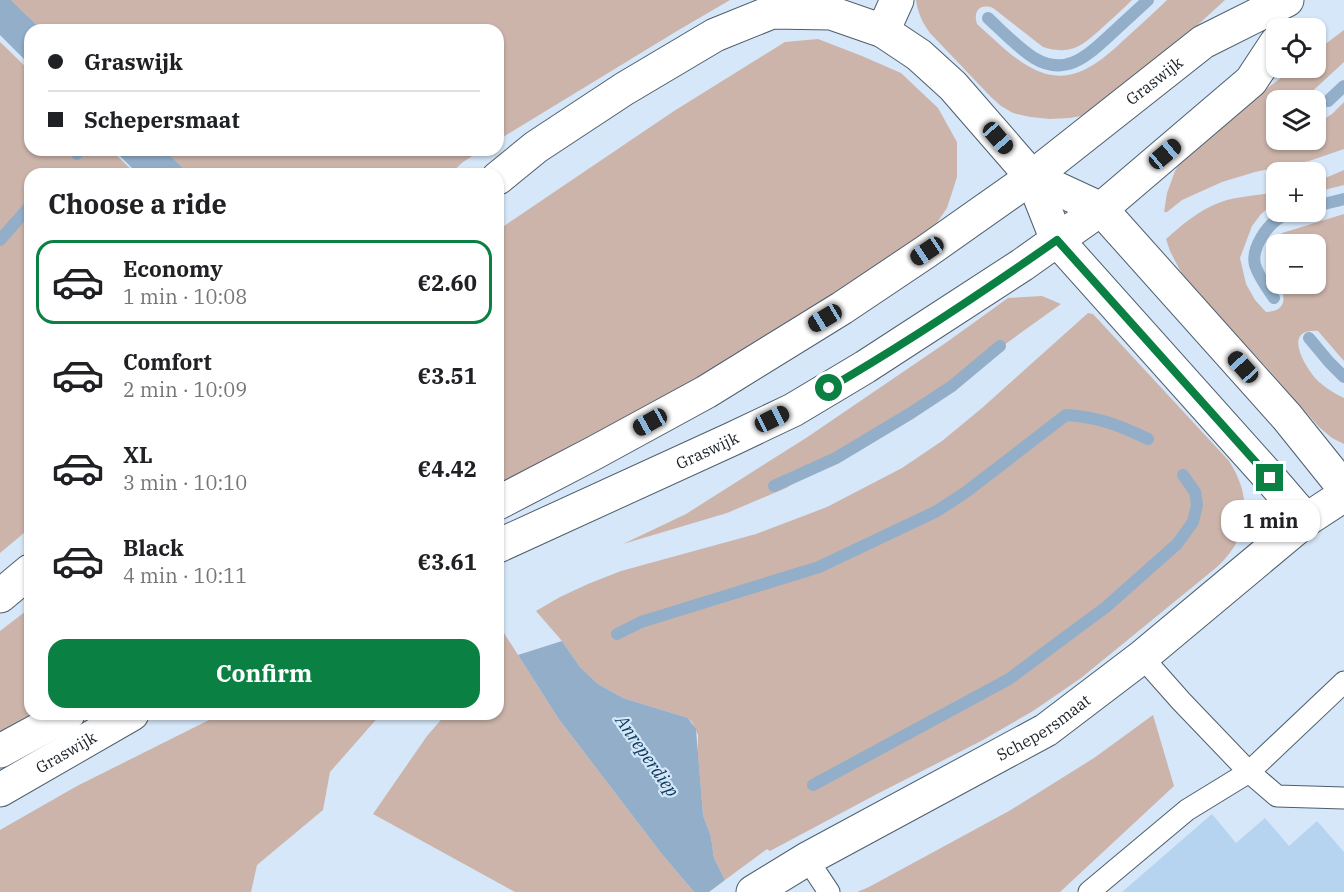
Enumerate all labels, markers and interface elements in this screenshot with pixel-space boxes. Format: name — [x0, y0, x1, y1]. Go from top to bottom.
map controls — [1266, 18, 1326, 294]
button: locate — [1266, 18, 1326, 78]
text: Graswijk — [84, 47, 183, 76]
street label: Graswijk — [1122, 52, 1187, 109]
button: layers — [1266, 90, 1326, 150]
text: Schepersmaat — [84, 105, 240, 134]
car — [979, 119, 1017, 157]
car — [1145, 136, 1185, 172]
button: + — [1266, 162, 1326, 222]
text: Choose a ride — [48, 186, 227, 221]
car — [907, 233, 947, 269]
button: − — [1266, 234, 1326, 294]
text: Economy — [123, 254, 223, 283]
icon: car — [51, 255, 105, 309]
text: €2.60 — [418, 268, 477, 297]
text: 1 min · 10:08 — [123, 283, 247, 310]
car — [805, 301, 845, 335]
text: Comfort — [123, 347, 212, 376]
icon: car — [51, 348, 105, 402]
car — [1224, 348, 1262, 386]
text: €3.51 — [418, 361, 477, 390]
route start — [815, 374, 842, 401]
text: 2 min · 10:09 — [123, 376, 247, 403]
car — [752, 403, 792, 435]
car — [630, 405, 670, 439]
street label: Graswijk — [673, 427, 742, 473]
text: XL — [123, 440, 153, 469]
icon: car — [51, 441, 105, 495]
text: €4.42 — [418, 454, 477, 483]
route end — [1256, 464, 1283, 491]
text: 3 min · 10:10 — [123, 469, 247, 496]
callout: 1 min — [1220, 499, 1320, 541]
text: 1 min — [1243, 507, 1299, 534]
text: Black — [123, 533, 184, 562]
icon: car — [51, 534, 105, 588]
text: €3.61 — [418, 547, 477, 576]
text: 4 min · 10:11 — [123, 562, 247, 589]
button: Confirm — [48, 639, 480, 708]
street label: Schepersmaat — [993, 690, 1095, 765]
water label: Anreperdiep — [610, 709, 684, 801]
street label: Graswijk — [32, 726, 100, 777]

